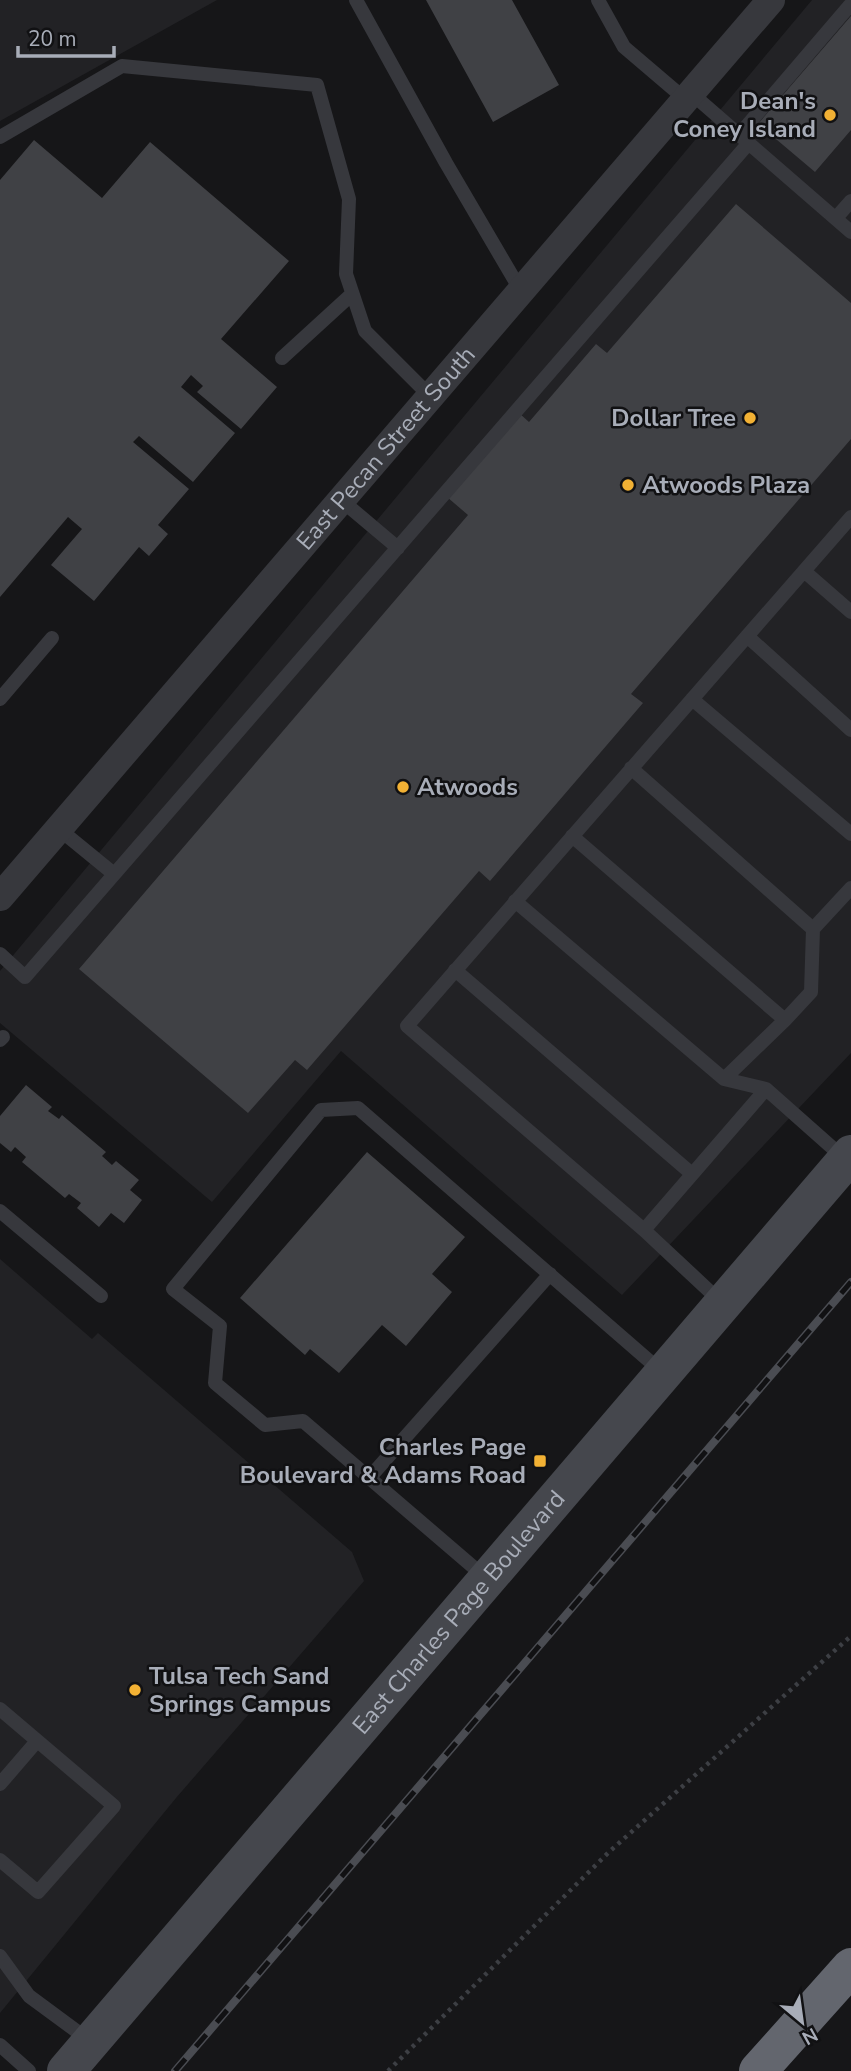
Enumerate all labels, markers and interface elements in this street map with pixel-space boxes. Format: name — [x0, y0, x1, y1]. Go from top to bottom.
scale bar — [18, 14, 114, 58]
text: 20 m — [28, 25, 77, 53]
place label: Dean's Coney Island — [673, 85, 816, 145]
marker: Dean's Coney Island — [822, 107, 838, 123]
street label: East Pecan Street South — [289, 339, 482, 557]
place label: Dollar Tree — [611, 402, 736, 434]
marker: Dollar Tree — [742, 410, 758, 426]
place label: Atwoods Plaza — [642, 469, 810, 501]
marker: Atwoods Plaza — [620, 477, 636, 493]
place label: Atwoods — [417, 771, 518, 803]
marker: Atwoods — [395, 779, 411, 795]
place label: Charles Page Boulevard & Adams Road — [240, 1431, 526, 1491]
marker: Charles Page Boulevard & Adams Road — [532, 1453, 548, 1469]
street label: East Charles Page Boulevard — [345, 1483, 572, 1741]
place label: Tulsa Tech Sand Springs Campus — [149, 1660, 331, 1720]
marker: Tulsa Tech Sand Springs Campus — [127, 1682, 143, 1698]
north arrow — [767, 1987, 837, 2057]
text: N — [797, 2021, 822, 2051]

